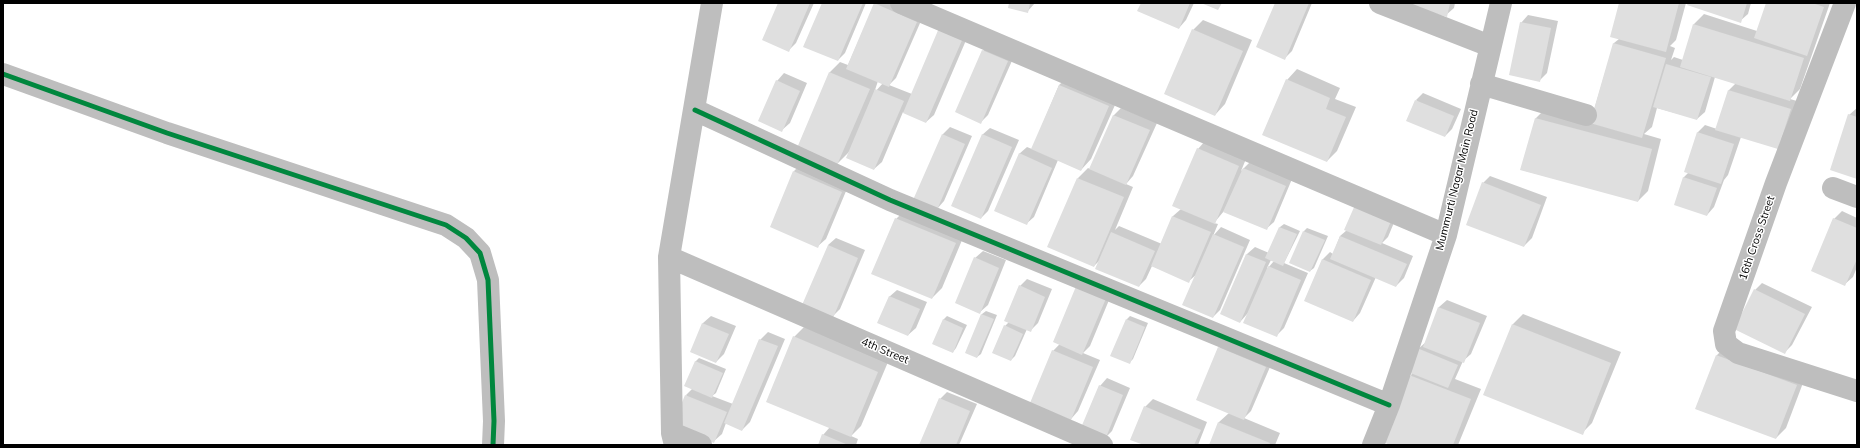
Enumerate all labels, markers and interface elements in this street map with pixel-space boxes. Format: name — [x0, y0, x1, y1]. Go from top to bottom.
street label: Mummurti Nagar Main Road — [1433, 108, 1481, 252]
street label: 16th Cross Street — [1736, 194, 1778, 282]
street label: 4th Street — [859, 335, 911, 367]

